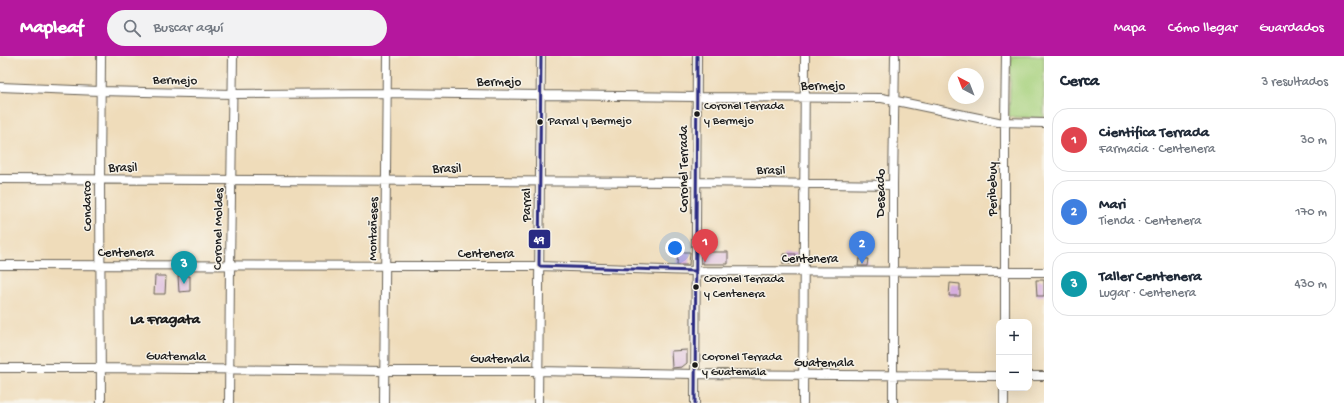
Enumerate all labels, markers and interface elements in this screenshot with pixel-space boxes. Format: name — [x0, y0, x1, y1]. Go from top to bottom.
search box — [107, 10, 387, 46]
text: Mapleaf — [20, 17, 83, 40]
icon: search — [121, 17, 143, 39]
text: Buscar aquí — [153, 19, 224, 37]
text: Mapa — [1114, 20, 1146, 37]
text: Cómo llegar — [1168, 20, 1237, 37]
text: Guardados — [1259, 20, 1324, 37]
north arrow — [948, 68, 984, 104]
text: Cerca — [1060, 72, 1099, 92]
street label: Bermejo — [152, 73, 198, 89]
street label: Bermejo — [476, 75, 521, 90]
text: 3 resultados — [1261, 75, 1328, 90]
street label: Bermejo — [800, 79, 845, 94]
place label: Coronel Terrada y Bermejo — [704, 100, 785, 129]
marker: Coronel Terrada y Bermejo — [692, 109, 702, 119]
place label: Parral y Bermejo — [547, 115, 632, 129]
marker: Parral y Bermejo — [535, 117, 545, 127]
text: Cientifica Terrada — [1099, 124, 1209, 142]
street label: Coronel Terrada — [677, 125, 692, 212]
text: 1 — [1071, 133, 1077, 148]
text: 30 m — [1301, 133, 1327, 148]
text: Farmacia · Centenera — [1099, 142, 1215, 157]
street label: Brasil — [108, 161, 138, 176]
street label: Peribebuy — [986, 161, 1001, 217]
street label: Brasil — [432, 162, 462, 177]
street label: Brasil — [755, 163, 786, 179]
street label: Deseado — [874, 169, 889, 218]
street label: Condarco — [80, 180, 96, 231]
street label: Coronel Moldes — [211, 187, 227, 270]
street label: Parral — [520, 188, 535, 223]
street label: Montañeses — [366, 196, 382, 261]
text: Mari — [1099, 196, 1126, 214]
text: 2 — [1071, 205, 1077, 220]
text: 170 m — [1295, 205, 1327, 220]
text: Tienda · Centenera — [1099, 214, 1201, 229]
line badge: 49 — [528, 229, 551, 249]
pin: 1 — [692, 229, 718, 262]
pin: 2 — [849, 231, 875, 264]
text: 49 — [533, 235, 545, 247]
your location — [665, 238, 685, 258]
street label: Centenera — [98, 246, 155, 261]
street label: Centenera — [458, 247, 515, 262]
pin: 3 — [171, 251, 197, 284]
street label: Centenera — [782, 252, 839, 267]
text: Taller Centenera — [1099, 268, 1202, 286]
place label: Coronel Terrada y Centenera — [704, 273, 785, 302]
text: 3 — [1071, 277, 1077, 292]
text: 430 m — [1294, 277, 1327, 292]
marker: Coronel Terrada y Centenera — [691, 282, 701, 292]
text: Lugar · Centenera — [1099, 286, 1196, 301]
district label: La Fragata — [130, 311, 201, 329]
map controls — [996, 319, 1032, 391]
button: + — [996, 319, 1032, 355]
street label: Guatemala — [146, 349, 207, 365]
place label: Coronel Terrada y Guatemala — [702, 351, 783, 380]
street label: Guatemala — [470, 352, 531, 367]
button: − — [996, 355, 1032, 391]
street label: Guatemala — [794, 356, 855, 371]
marker: Coronel Terrada y Guatemala — [690, 360, 700, 370]

